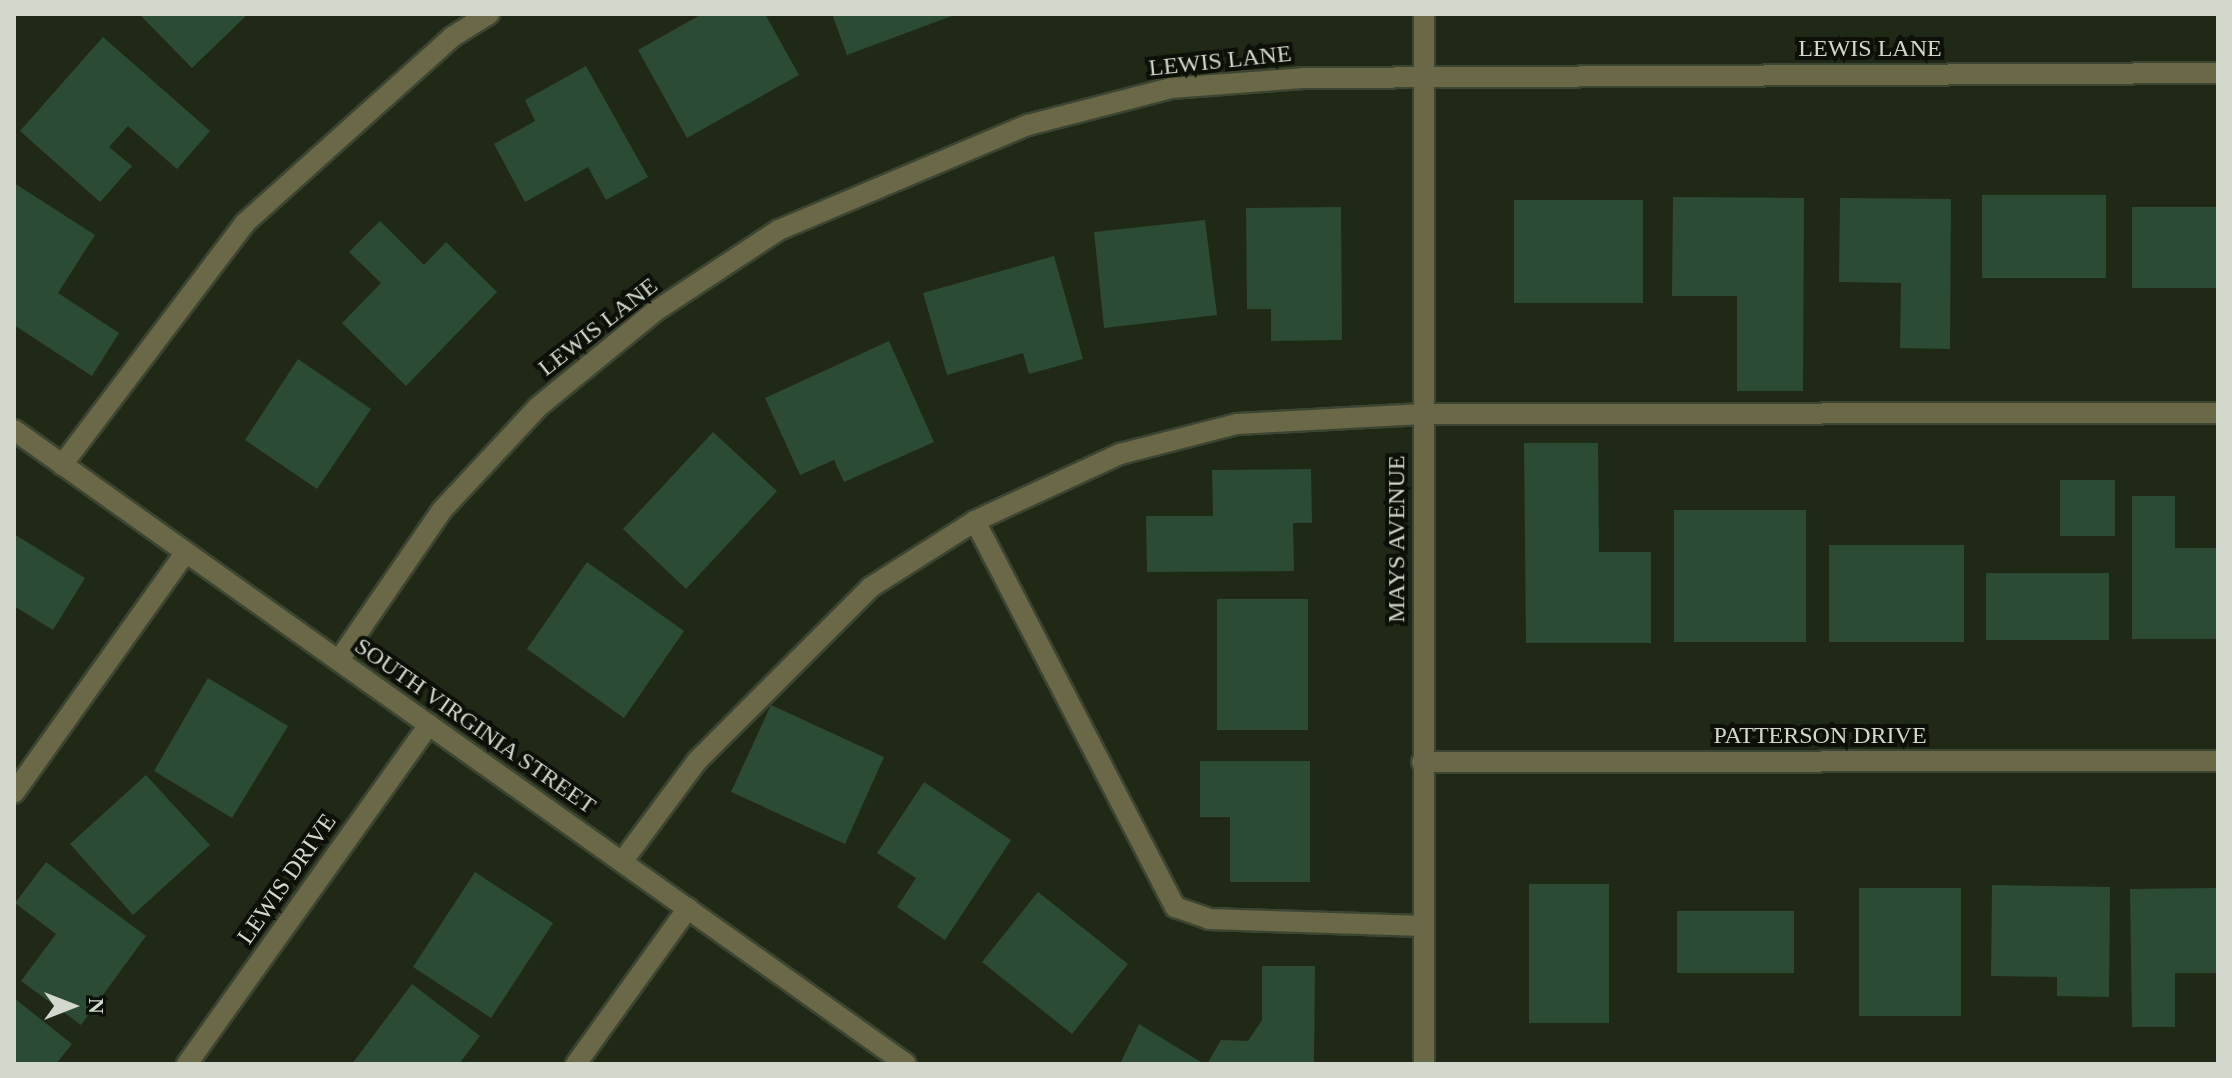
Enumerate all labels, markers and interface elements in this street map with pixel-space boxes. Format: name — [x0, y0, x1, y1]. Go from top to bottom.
street label: LEWIS LANE — [1798, 35, 1942, 63]
street label: LEWIS LANE — [1147, 39, 1293, 83]
street label: LEWIS LANE — [533, 272, 663, 382]
street label: MAYS AVENUE — [1383, 455, 1411, 623]
street label: SOUTH VIRGINIA STREET — [348, 631, 602, 821]
street label: PATTERSON DRIVE — [1713, 722, 1927, 750]
street label: LEWIS DRIVE — [231, 808, 343, 950]
north arrow — [32, 966, 112, 1046]
text: N — [84, 998, 109, 1014]

